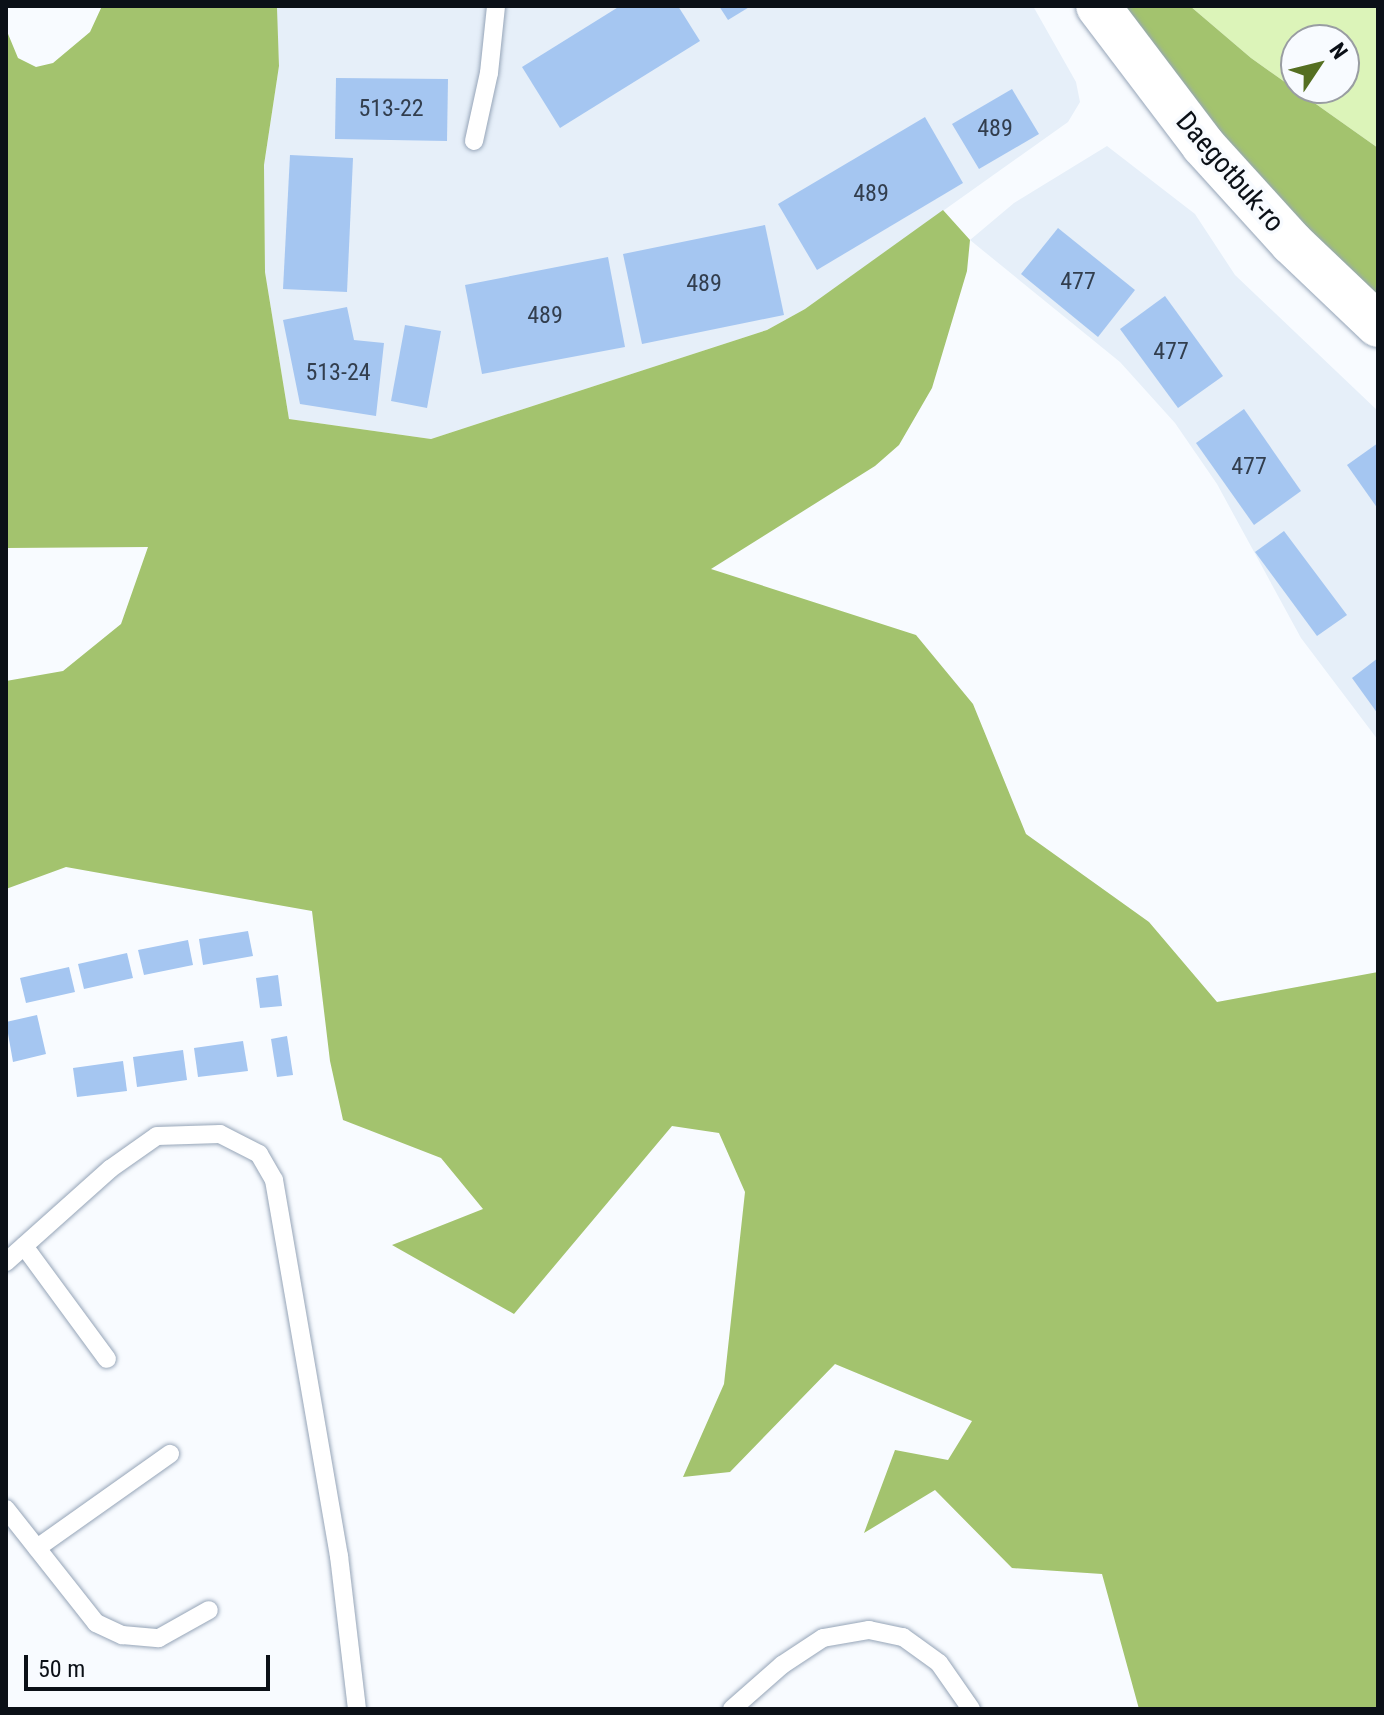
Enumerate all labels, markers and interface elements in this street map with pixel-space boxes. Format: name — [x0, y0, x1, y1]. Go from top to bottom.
north arrow — [1280, 24, 1360, 104]
text: N — [1324, 38, 1353, 64]
house number: 513-22 — [358, 95, 424, 123]
street label: Daegotbuk-ro — [1169, 105, 1291, 239]
house number: 489 — [977, 115, 1013, 143]
house number: 489 — [853, 180, 889, 208]
house number: 477 — [1060, 268, 1096, 296]
house number: 489 — [686, 270, 722, 298]
house number: 489 — [527, 302, 563, 330]
house number: 477 — [1153, 338, 1189, 366]
house number: 513-24 — [305, 359, 371, 387]
house number: 477 — [1231, 453, 1267, 481]
scale bar — [28, 1639, 274, 1689]
text: 50 m — [38, 1655, 85, 1683]

